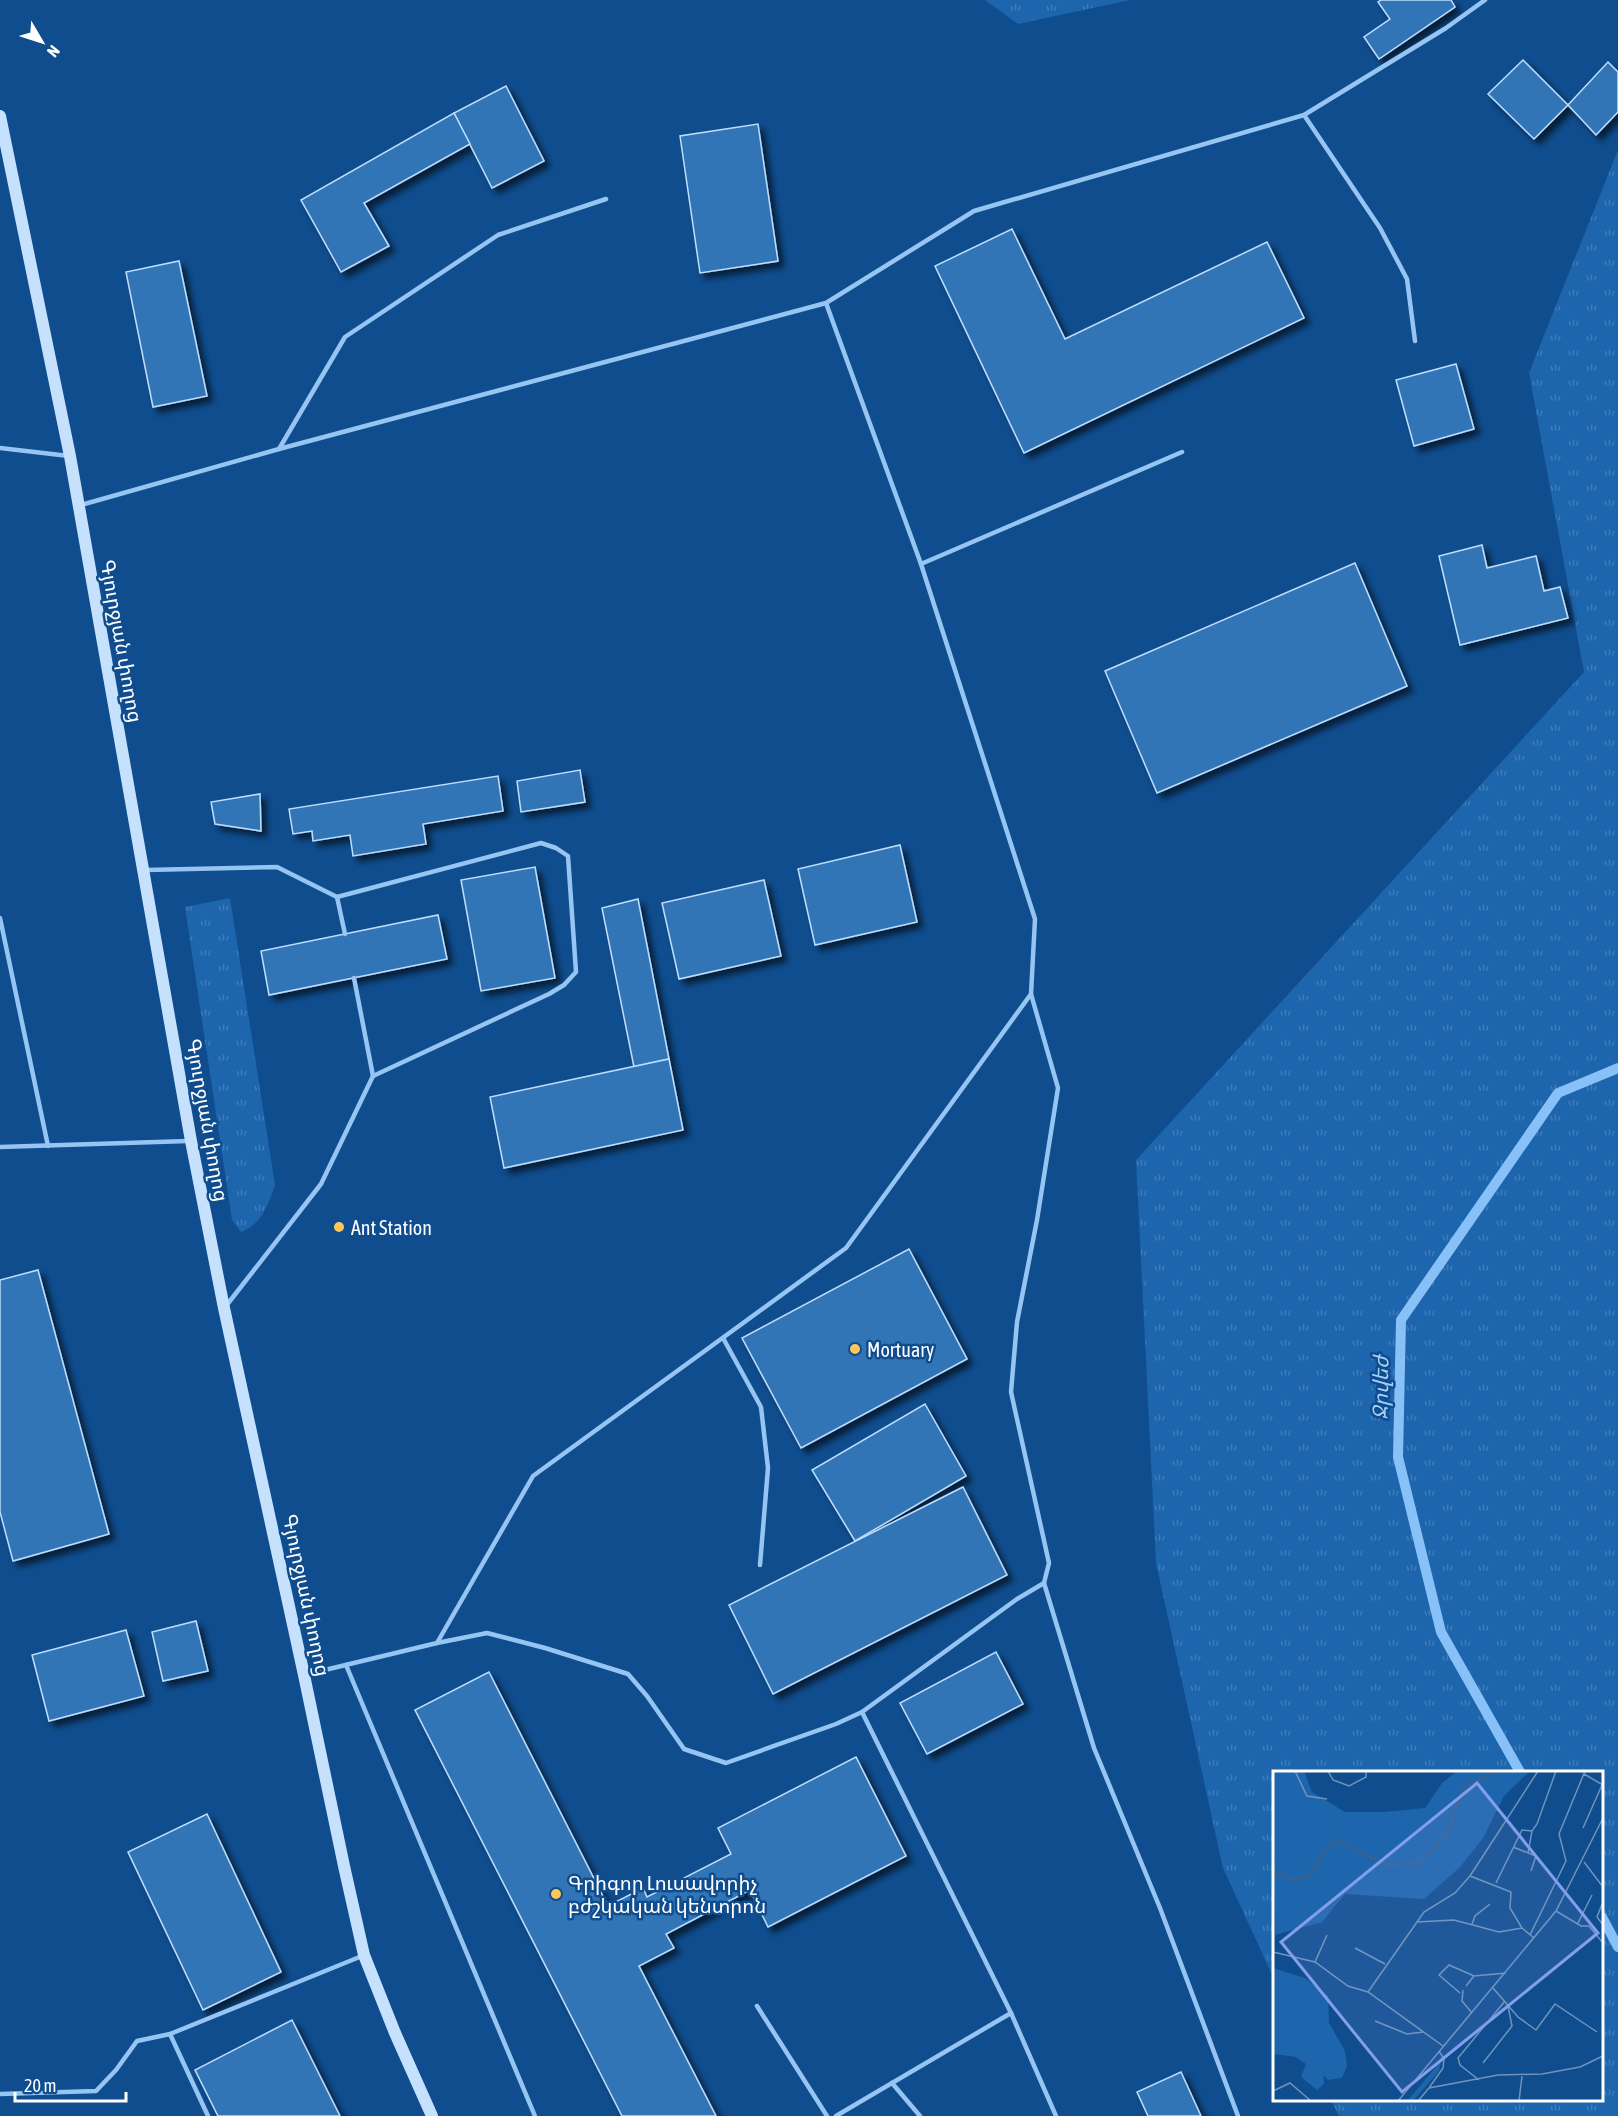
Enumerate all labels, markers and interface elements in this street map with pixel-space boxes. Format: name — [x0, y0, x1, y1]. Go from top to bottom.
north arrow — [12, 12, 72, 72]
text: N — [44, 42, 64, 61]
street label: Գյուրջյան փողոց — [95, 558, 148, 725]
street label: Գյուրջյան փողոց — [181, 1037, 234, 1204]
place label: Ant Station — [351, 1216, 432, 1239]
marker: Ant Station — [332, 1220, 346, 1234]
place label: Mortuary — [867, 1338, 934, 1361]
marker: Mortuary — [848, 1342, 862, 1356]
water label: Ջրվեժ — [1367, 1353, 1394, 1420]
street label: Գյուրջյան փողոց — [278, 1512, 335, 1678]
inset map — [1273, 1771, 1603, 2101]
place label: Գրիգոր Լուսավորիչ բժշկական կենտրոն — [568, 1871, 766, 1918]
marker: Գրիգոր Լուսավորիչ բժշկական կենտրոն — [549, 1887, 563, 1901]
scale bar — [15, 2065, 126, 2103]
text: 20 m — [24, 2075, 56, 2096]

